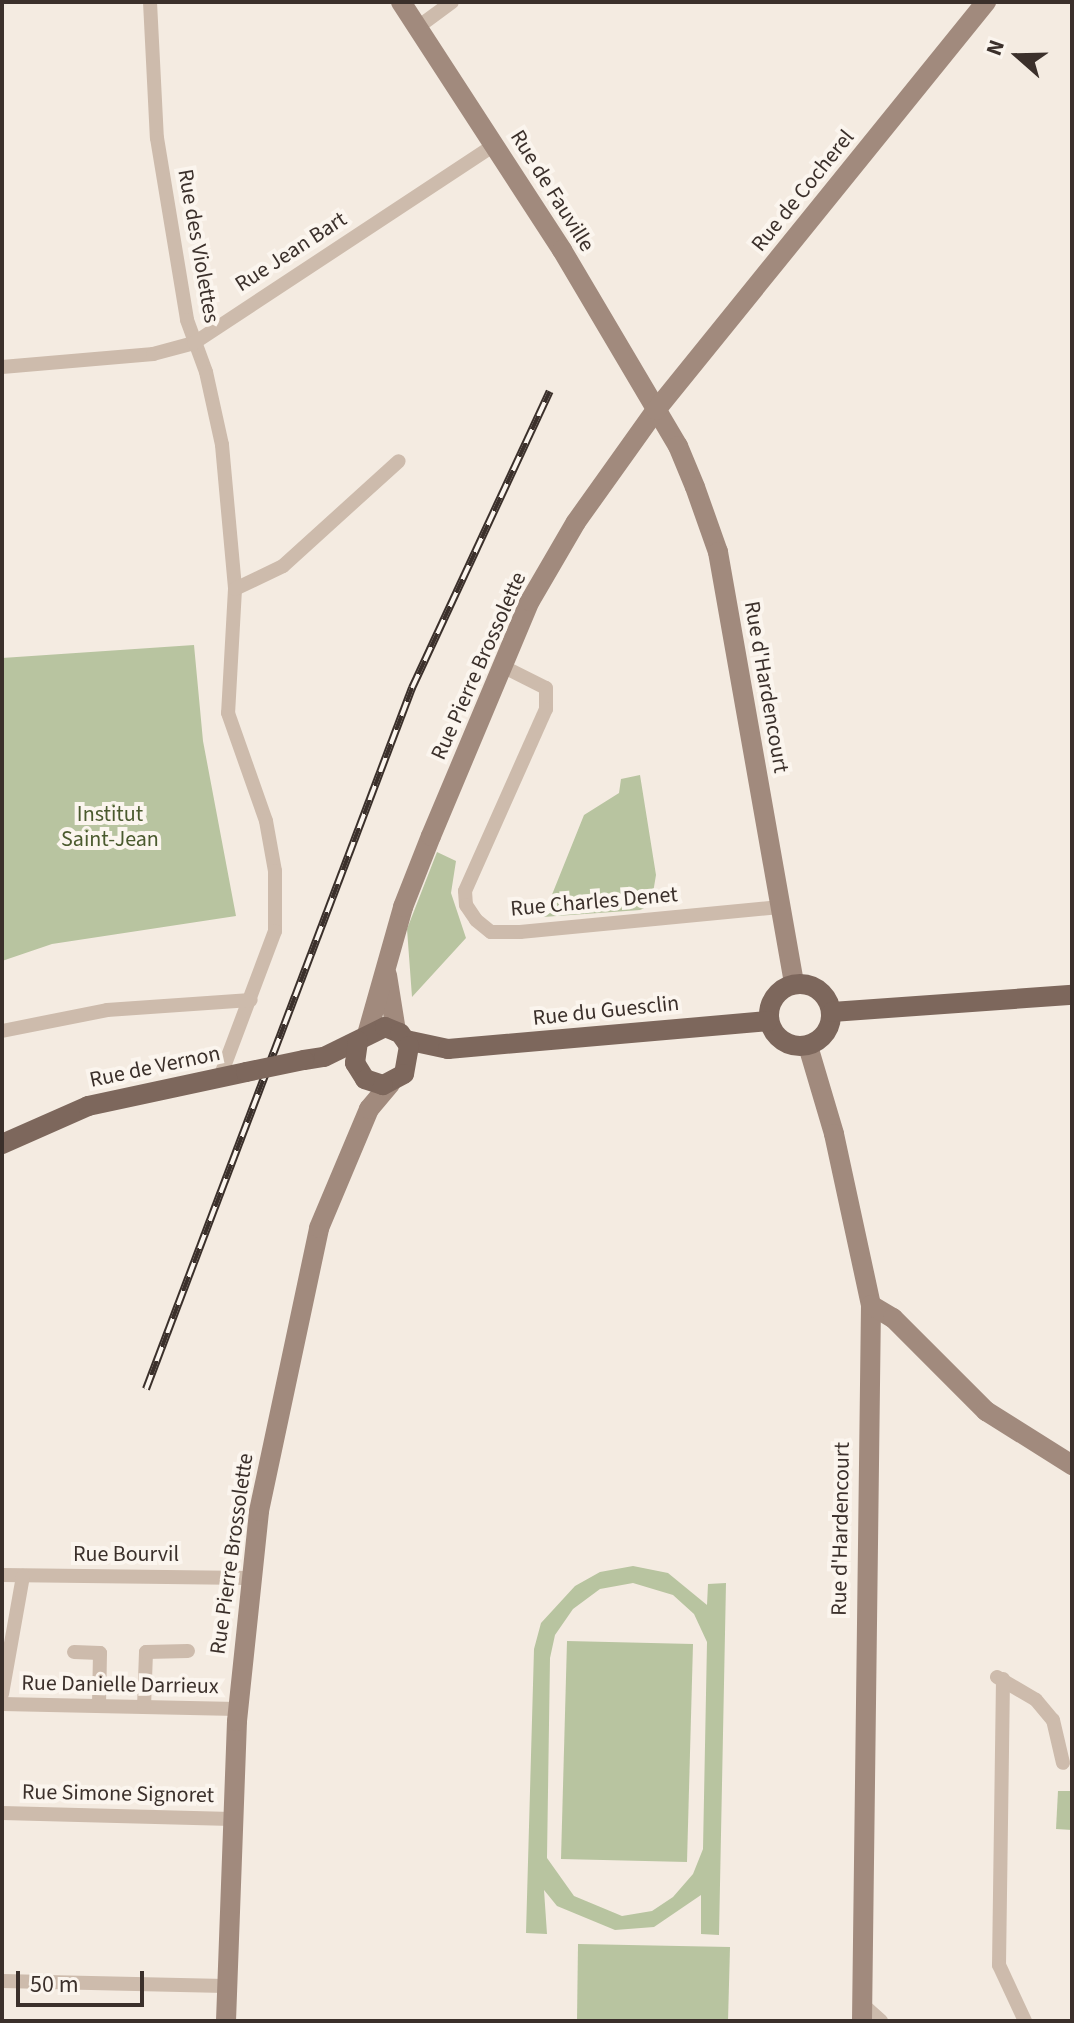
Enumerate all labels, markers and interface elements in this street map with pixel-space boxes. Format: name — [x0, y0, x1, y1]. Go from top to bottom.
north arrow — [978, 16, 1058, 96]
text: N — [978, 35, 1013, 60]
street label: Rue de Fauville — [504, 125, 600, 257]
street label: Rue de Cocherel — [746, 125, 860, 257]
street label: Rue des Violettes — [171, 167, 225, 325]
street label: Rue Jean Bart — [230, 206, 352, 298]
street label: Rue Pierre Brossolette — [426, 568, 532, 764]
street label: Rue d'Hardencourt — [738, 599, 794, 775]
park label: Institut Saint-Jean — [61, 801, 159, 852]
street label: Rue Charles Denet — [509, 882, 679, 922]
street label: Rue du Guesclin — [531, 990, 681, 1032]
street label: Rue de Vernon — [87, 1040, 223, 1094]
street label: Rue d'Hardencourt — [826, 1442, 856, 1616]
street label: Rue Pierre Brossolette — [205, 1452, 259, 1656]
street label: Rue Bourvil — [73, 1542, 179, 1568]
street label: Rue Danielle Darrieux — [21, 1670, 219, 1700]
street label: Rue Simone Signoret — [22, 1779, 214, 1809]
scale bar — [20, 1955, 148, 2005]
text: 50 m — [30, 1967, 79, 2002]

